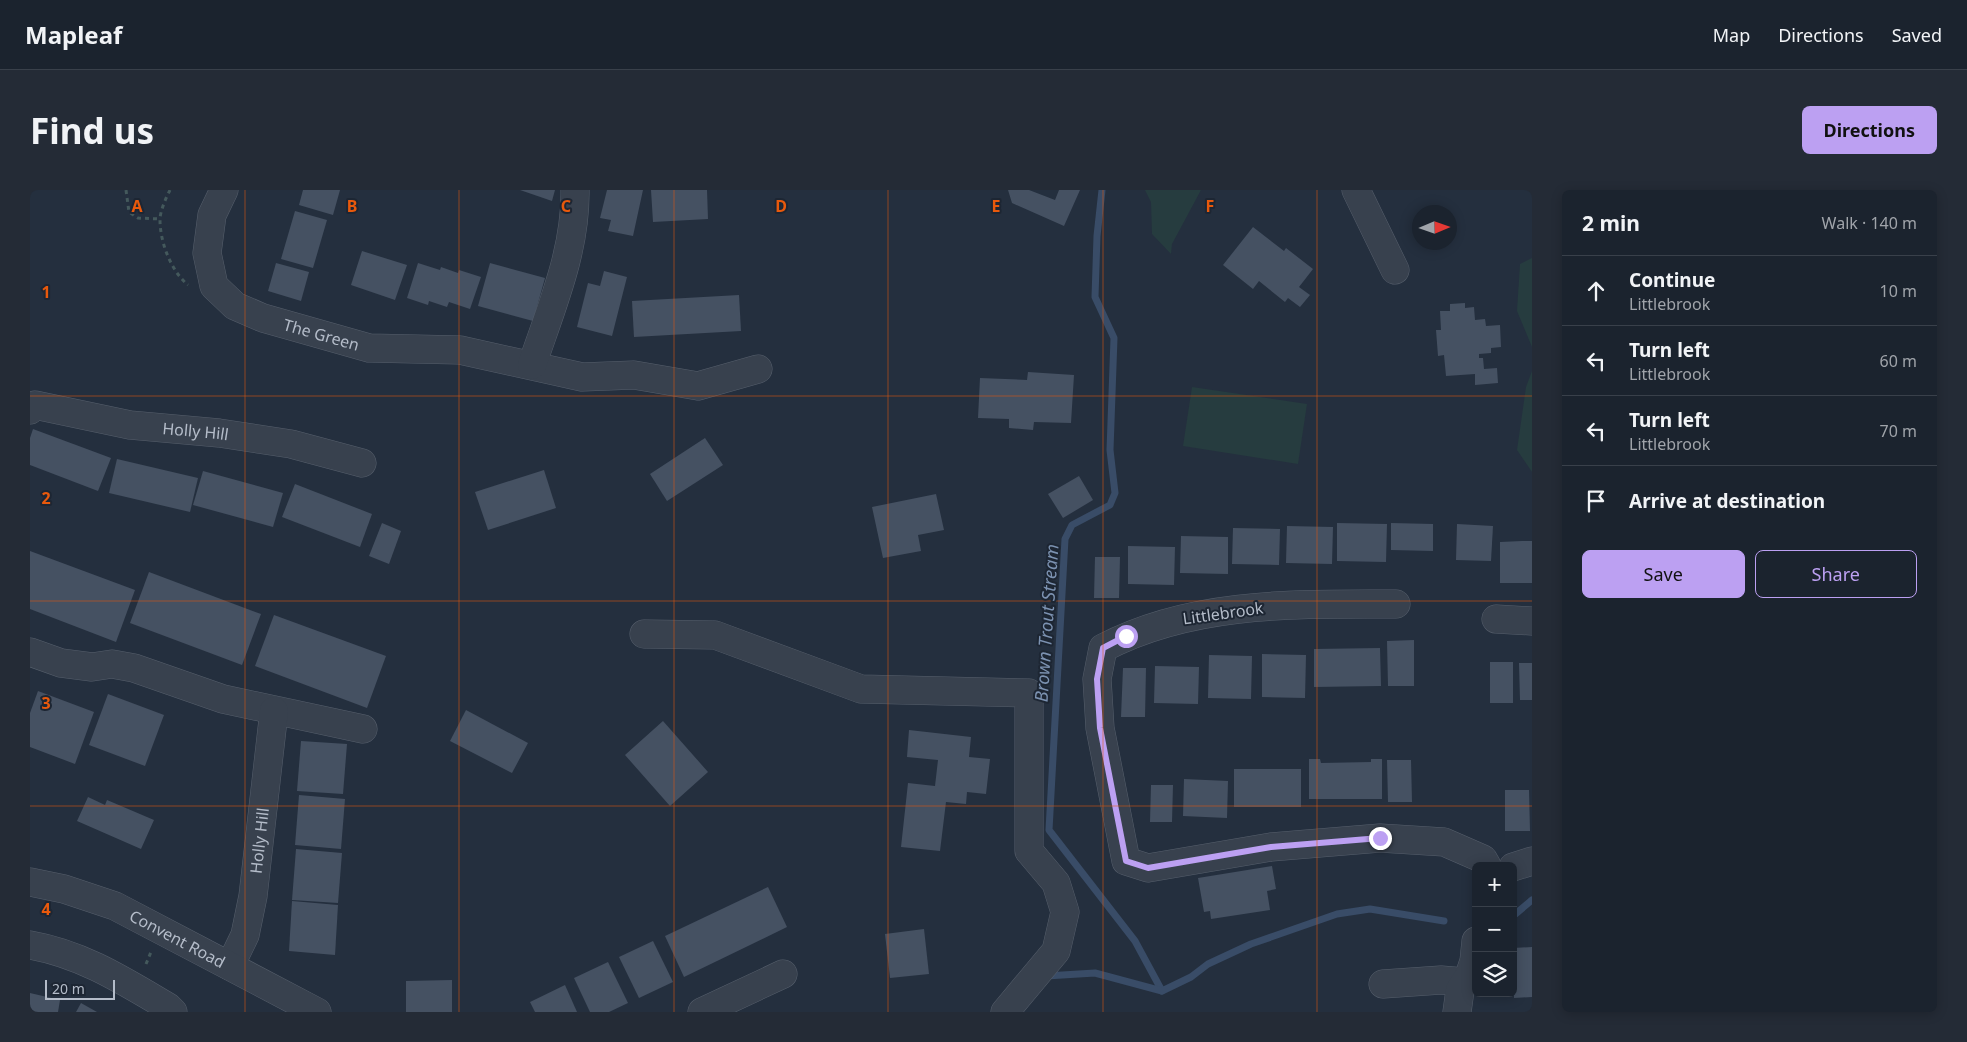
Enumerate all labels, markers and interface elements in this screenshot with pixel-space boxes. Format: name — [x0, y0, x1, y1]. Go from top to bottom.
text: Mapleaf — [25, 18, 122, 51]
text: Map — [1713, 23, 1750, 47]
text: Directions — [1778, 23, 1864, 47]
text: Saved — [1892, 23, 1942, 47]
button: Directions — [1802, 106, 1937, 154]
text: Find us — [30, 107, 154, 154]
text: A — [131, 195, 143, 217]
text: B — [347, 195, 357, 217]
text: C — [561, 195, 571, 217]
text: D — [775, 195, 787, 217]
text: E — [992, 195, 1001, 217]
text: F — [1206, 195, 1214, 217]
north arrow — [1412, 205, 1457, 250]
text: 2 min — [1582, 209, 1640, 237]
text: Walk · 140 m — [1822, 212, 1917, 234]
text: Continue — [1629, 267, 1715, 293]
icon: ahead — [1582, 277, 1610, 305]
text: 10 m — [1880, 280, 1917, 302]
text: 1 — [41, 281, 51, 303]
text: Littlebrook — [1629, 293, 1710, 315]
street label: The Green — [281, 313, 362, 356]
text: Turn left — [1629, 337, 1710, 363]
icon: left — [1582, 347, 1610, 375]
text: 60 m — [1880, 350, 1917, 372]
text: Littlebrook — [1629, 363, 1710, 385]
text: Turn left — [1629, 407, 1710, 433]
street label: Holly Hill — [162, 417, 230, 445]
icon: left — [1582, 417, 1610, 445]
text: 70 m — [1880, 420, 1917, 442]
text: Littlebrook — [1629, 433, 1710, 455]
text: 2 — [41, 487, 51, 509]
icon: arrive — [1582, 487, 1610, 515]
text: Arrive at destination — [1629, 488, 1825, 514]
water label: Brown Trout Stream — [1029, 543, 1063, 703]
button: Save — [1582, 550, 1745, 598]
button: Share — [1755, 550, 1917, 598]
street label: Littlebrook — [1181, 596, 1265, 630]
route start — [1115, 625, 1138, 648]
text: 3 — [41, 692, 51, 714]
street label: Holly Hill — [245, 806, 274, 875]
route end — [1369, 827, 1392, 850]
map controls — [1472, 862, 1517, 997]
button: + — [1472, 862, 1517, 907]
text: 4 — [41, 898, 51, 920]
street label: Convent Road — [126, 905, 229, 973]
button: − — [1472, 907, 1517, 952]
button: layers — [1472, 952, 1517, 997]
scale bar — [45, 977, 115, 1000]
text: 20 m — [52, 979, 85, 998]

